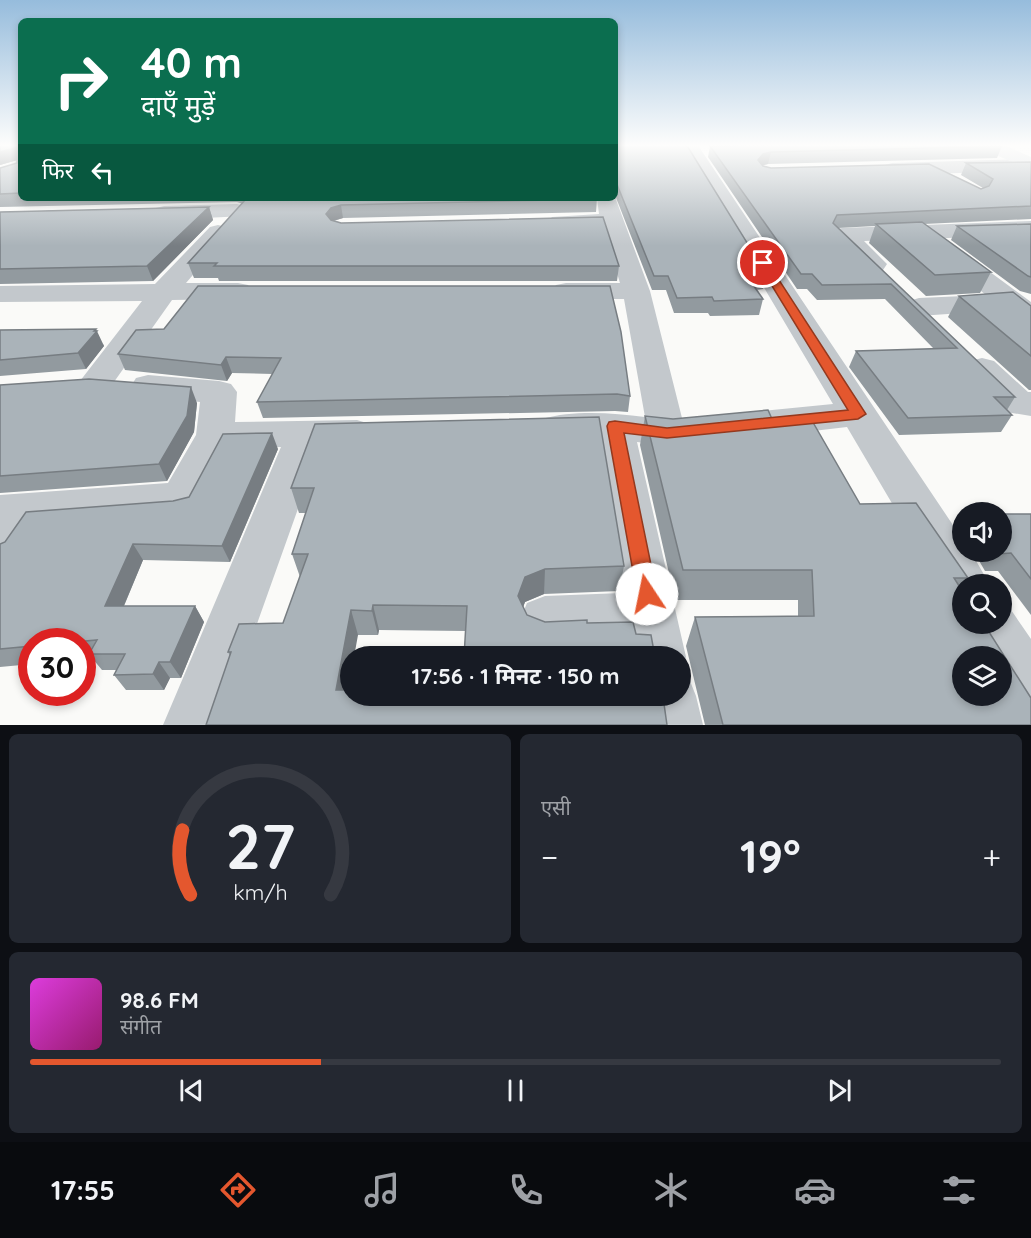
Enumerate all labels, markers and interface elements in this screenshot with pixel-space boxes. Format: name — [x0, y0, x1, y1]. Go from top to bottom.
text: 40 m — [141, 36, 242, 89]
icon: right — [42, 42, 120, 120]
text: दाएँ मुड़ें — [141, 88, 215, 122]
icon: left — [86, 156, 119, 189]
text: फिर — [42, 157, 74, 185]
pin — [737, 237, 788, 288]
icon: arrive — [746, 246, 779, 279]
map controls — [952, 502, 1012, 706]
button: sound — [952, 502, 1012, 562]
position arrow — [615, 562, 679, 626]
button: search — [952, 574, 1012, 634]
speed limit sign: 30 — [18, 628, 96, 706]
button: layers — [952, 646, 1012, 706]
text: 17:56 · 1 मिनट · 150 m — [412, 662, 619, 690]
text: एसी — [541, 795, 571, 820]
text: 27 — [225, 807, 295, 885]
text: 19° — [740, 828, 801, 884]
text: − — [541, 836, 558, 877]
text: + — [982, 836, 1001, 877]
text: km/h — [233, 880, 287, 906]
text: 98.6 FM — [120, 986, 199, 1014]
text: संगीत — [120, 1014, 161, 1039]
icon: previous — [175, 1074, 208, 1107]
icon: pause — [499, 1074, 532, 1107]
icon: next — [823, 1074, 856, 1107]
icon: directions — [217, 1169, 259, 1211]
icon: music — [361, 1169, 403, 1211]
icon: phone — [505, 1169, 547, 1211]
icon: climate — [650, 1169, 692, 1211]
icon: car — [794, 1169, 836, 1211]
icon: filters — [938, 1169, 980, 1211]
text: 17:55 — [51, 1173, 115, 1207]

